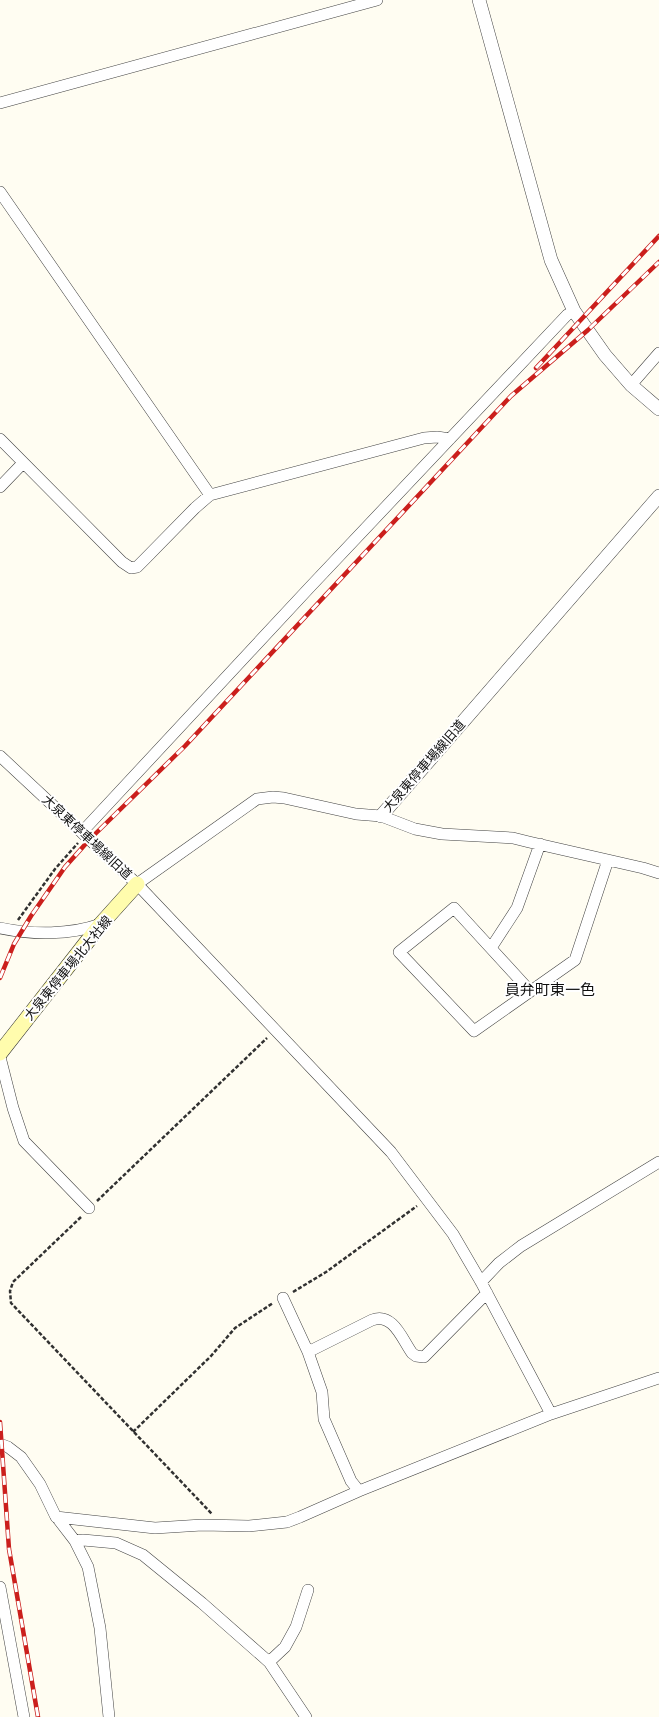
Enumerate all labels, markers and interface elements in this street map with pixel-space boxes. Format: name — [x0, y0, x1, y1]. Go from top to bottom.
street label: 大泉東停車場線旧道 — [379, 716, 469, 816]
street label: 大泉東停車場線旧道 — [38, 791, 136, 883]
street label: 大泉東停車場北大社線 — [20, 912, 116, 1024]
district label: 員弁町東一色 — [505, 980, 595, 999]

